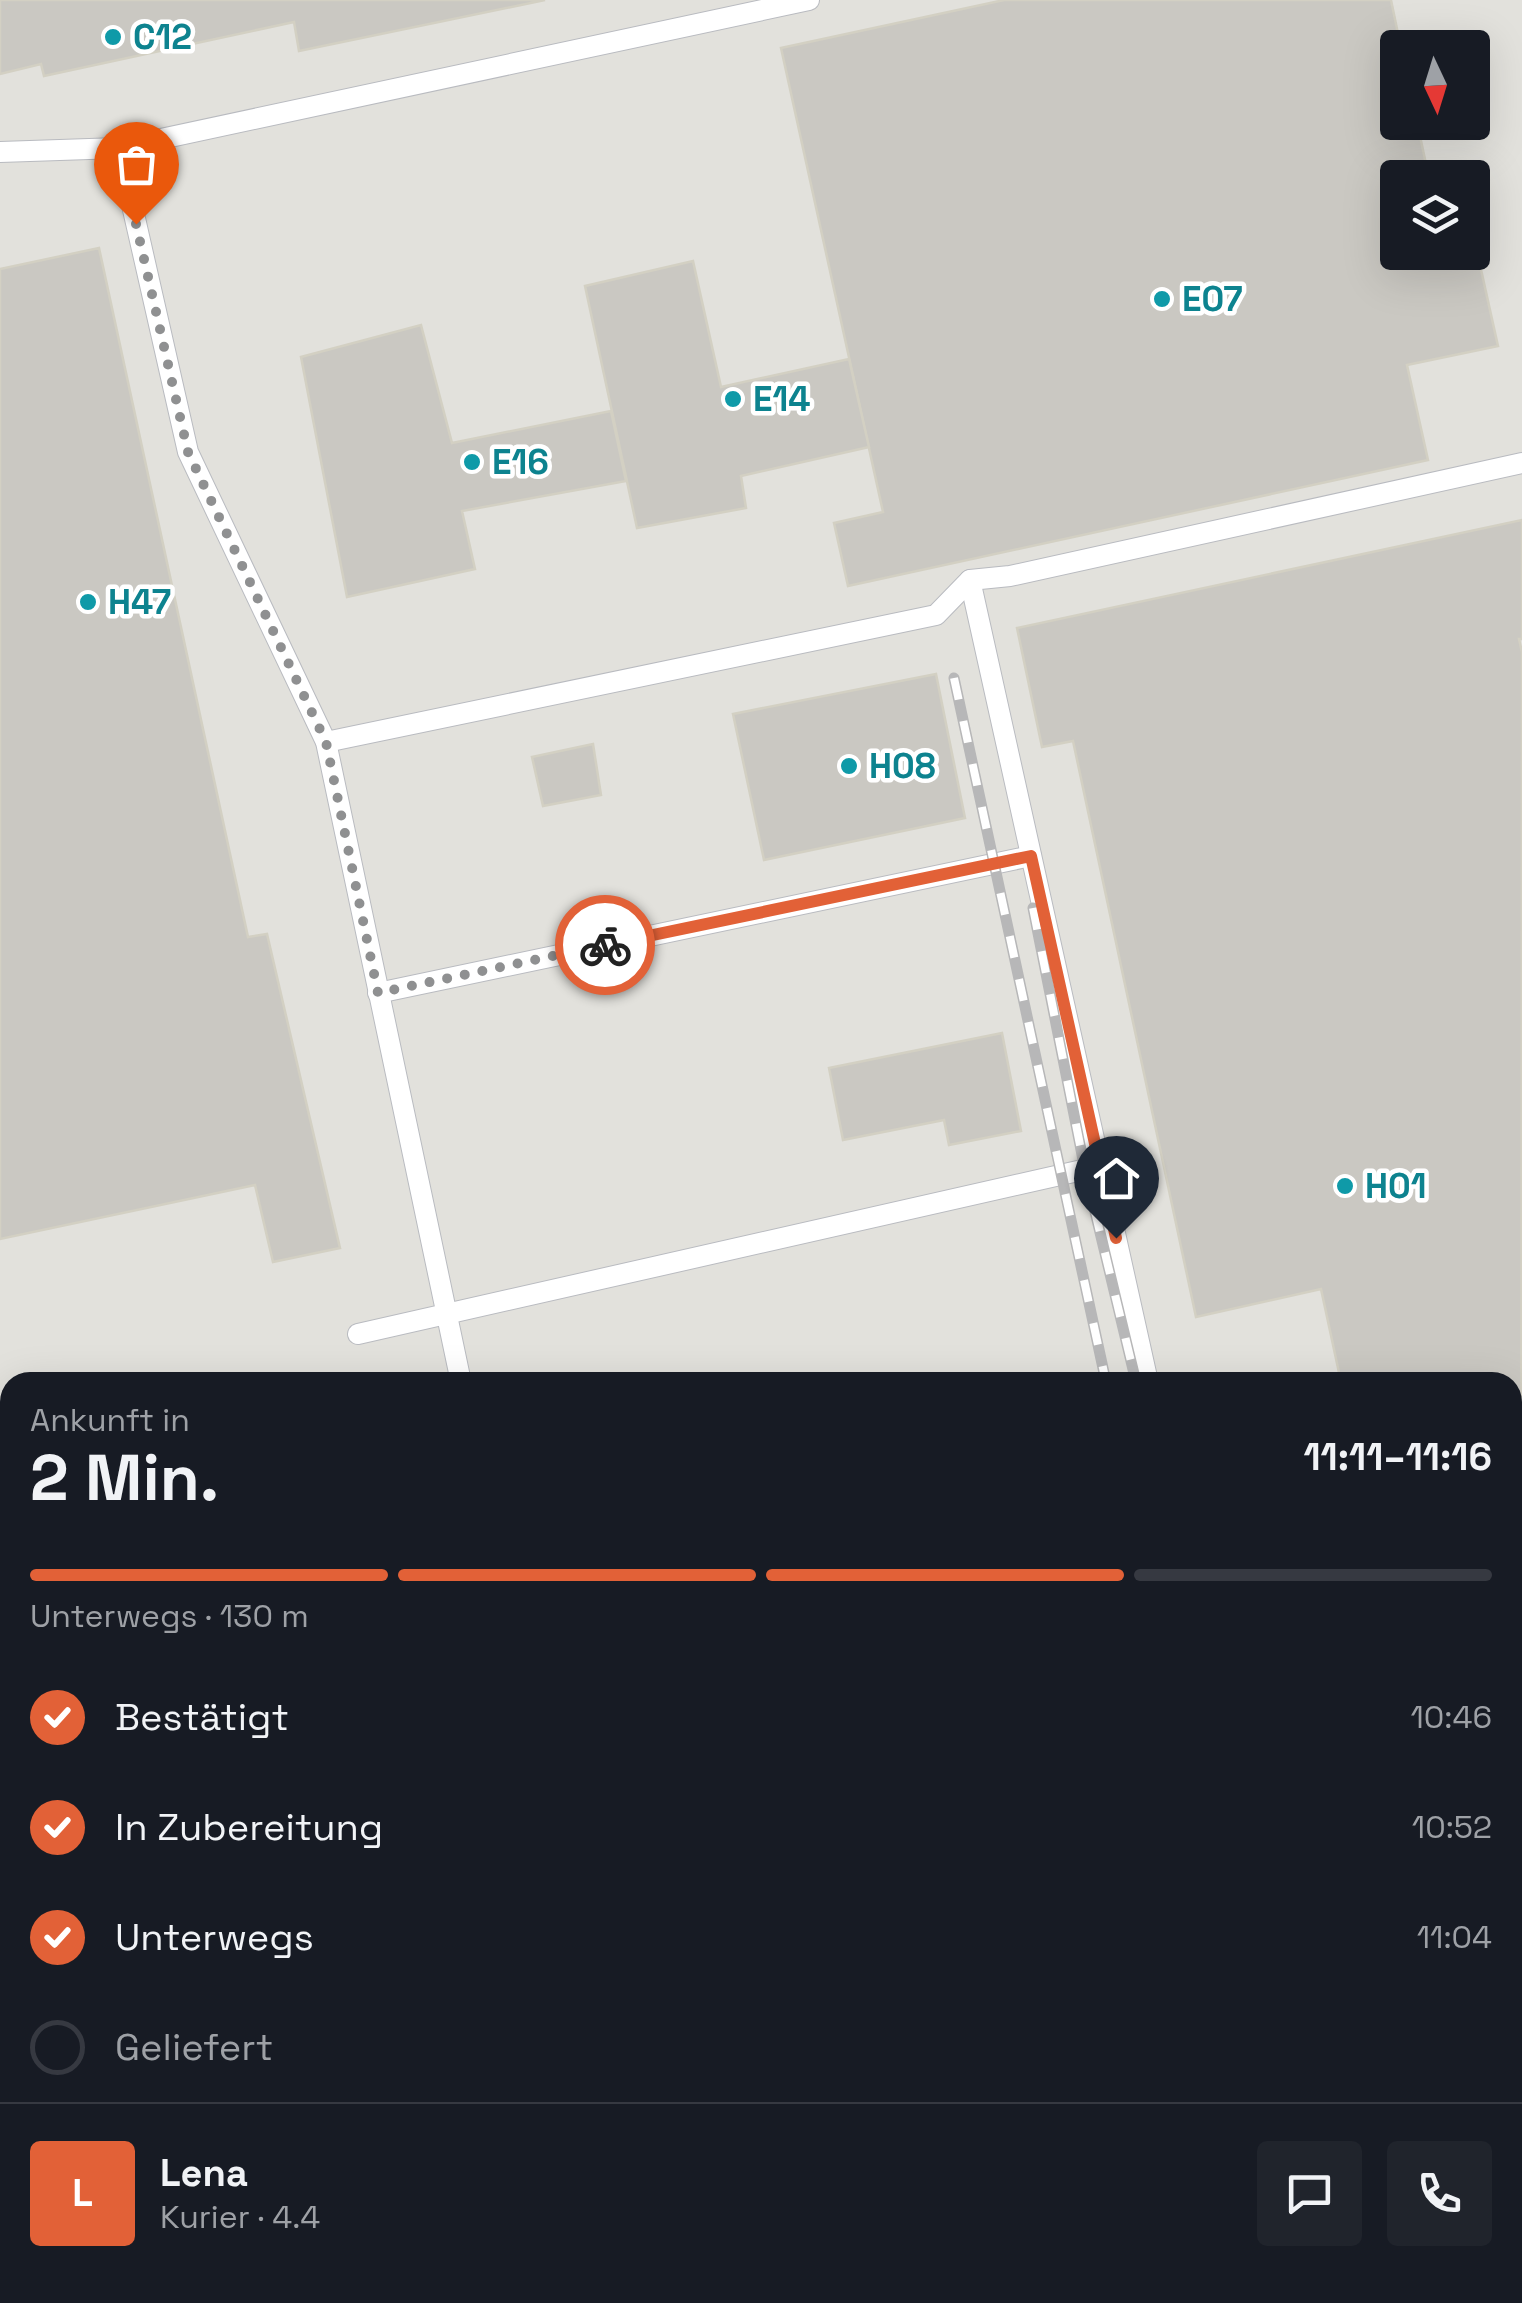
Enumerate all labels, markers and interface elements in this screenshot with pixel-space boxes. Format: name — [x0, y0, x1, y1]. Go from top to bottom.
place label: C12 — [133, 15, 192, 59]
marker: C12 — [102, 26, 124, 48]
north arrow — [1380, 30, 1490, 140]
map controls — [1380, 30, 1490, 270]
pin — [94, 122, 179, 225]
icon: bag — [109, 137, 164, 192]
button: layers — [1380, 160, 1490, 270]
place label: E07 — [1182, 277, 1243, 321]
marker: E07 — [1151, 288, 1173, 310]
place label: E14 — [753, 377, 810, 421]
marker: E14 — [722, 388, 744, 410]
place label: E16 — [492, 440, 549, 484]
marker: E16 — [461, 451, 483, 473]
place label: H47 — [108, 580, 171, 624]
marker: H47 — [77, 591, 99, 613]
place label: H08 — [869, 744, 936, 788]
marker: H08 — [838, 755, 860, 777]
courier — [555, 895, 655, 995]
icon: bike — [578, 918, 633, 973]
pin — [1074, 1136, 1159, 1239]
icon: home — [1089, 1151, 1144, 1206]
place label: H01 — [1365, 1164, 1426, 1208]
marker: H01 — [1334, 1175, 1356, 1197]
text: Ankunft in — [30, 1400, 190, 1440]
text: 11:11–11:16 — [1303, 1433, 1492, 1481]
text: 2 Min. — [30, 1436, 219, 1519]
text: Unterwegs · 130 m — [30, 1596, 309, 1636]
icon: check — [30, 1690, 85, 1745]
text: Bestätigt — [115, 1693, 289, 1741]
text: 10:46 — [1410, 1697, 1492, 1737]
icon: check — [30, 1800, 85, 1855]
text: In Zubereitung — [115, 1803, 383, 1851]
text: 10:52 — [1412, 1807, 1492, 1847]
icon: check — [30, 1910, 85, 1965]
text: Unterwegs — [115, 1913, 314, 1961]
text: 11:04 — [1417, 1917, 1492, 1957]
text: Geliefert — [115, 2023, 273, 2071]
button: chat — [1257, 2141, 1362, 2246]
button: phone — [1387, 2141, 1492, 2246]
text: Lena — [160, 2149, 248, 2197]
text: L — [72, 2169, 93, 2217]
text: Kurier · 4.4 — [160, 2197, 320, 2237]

